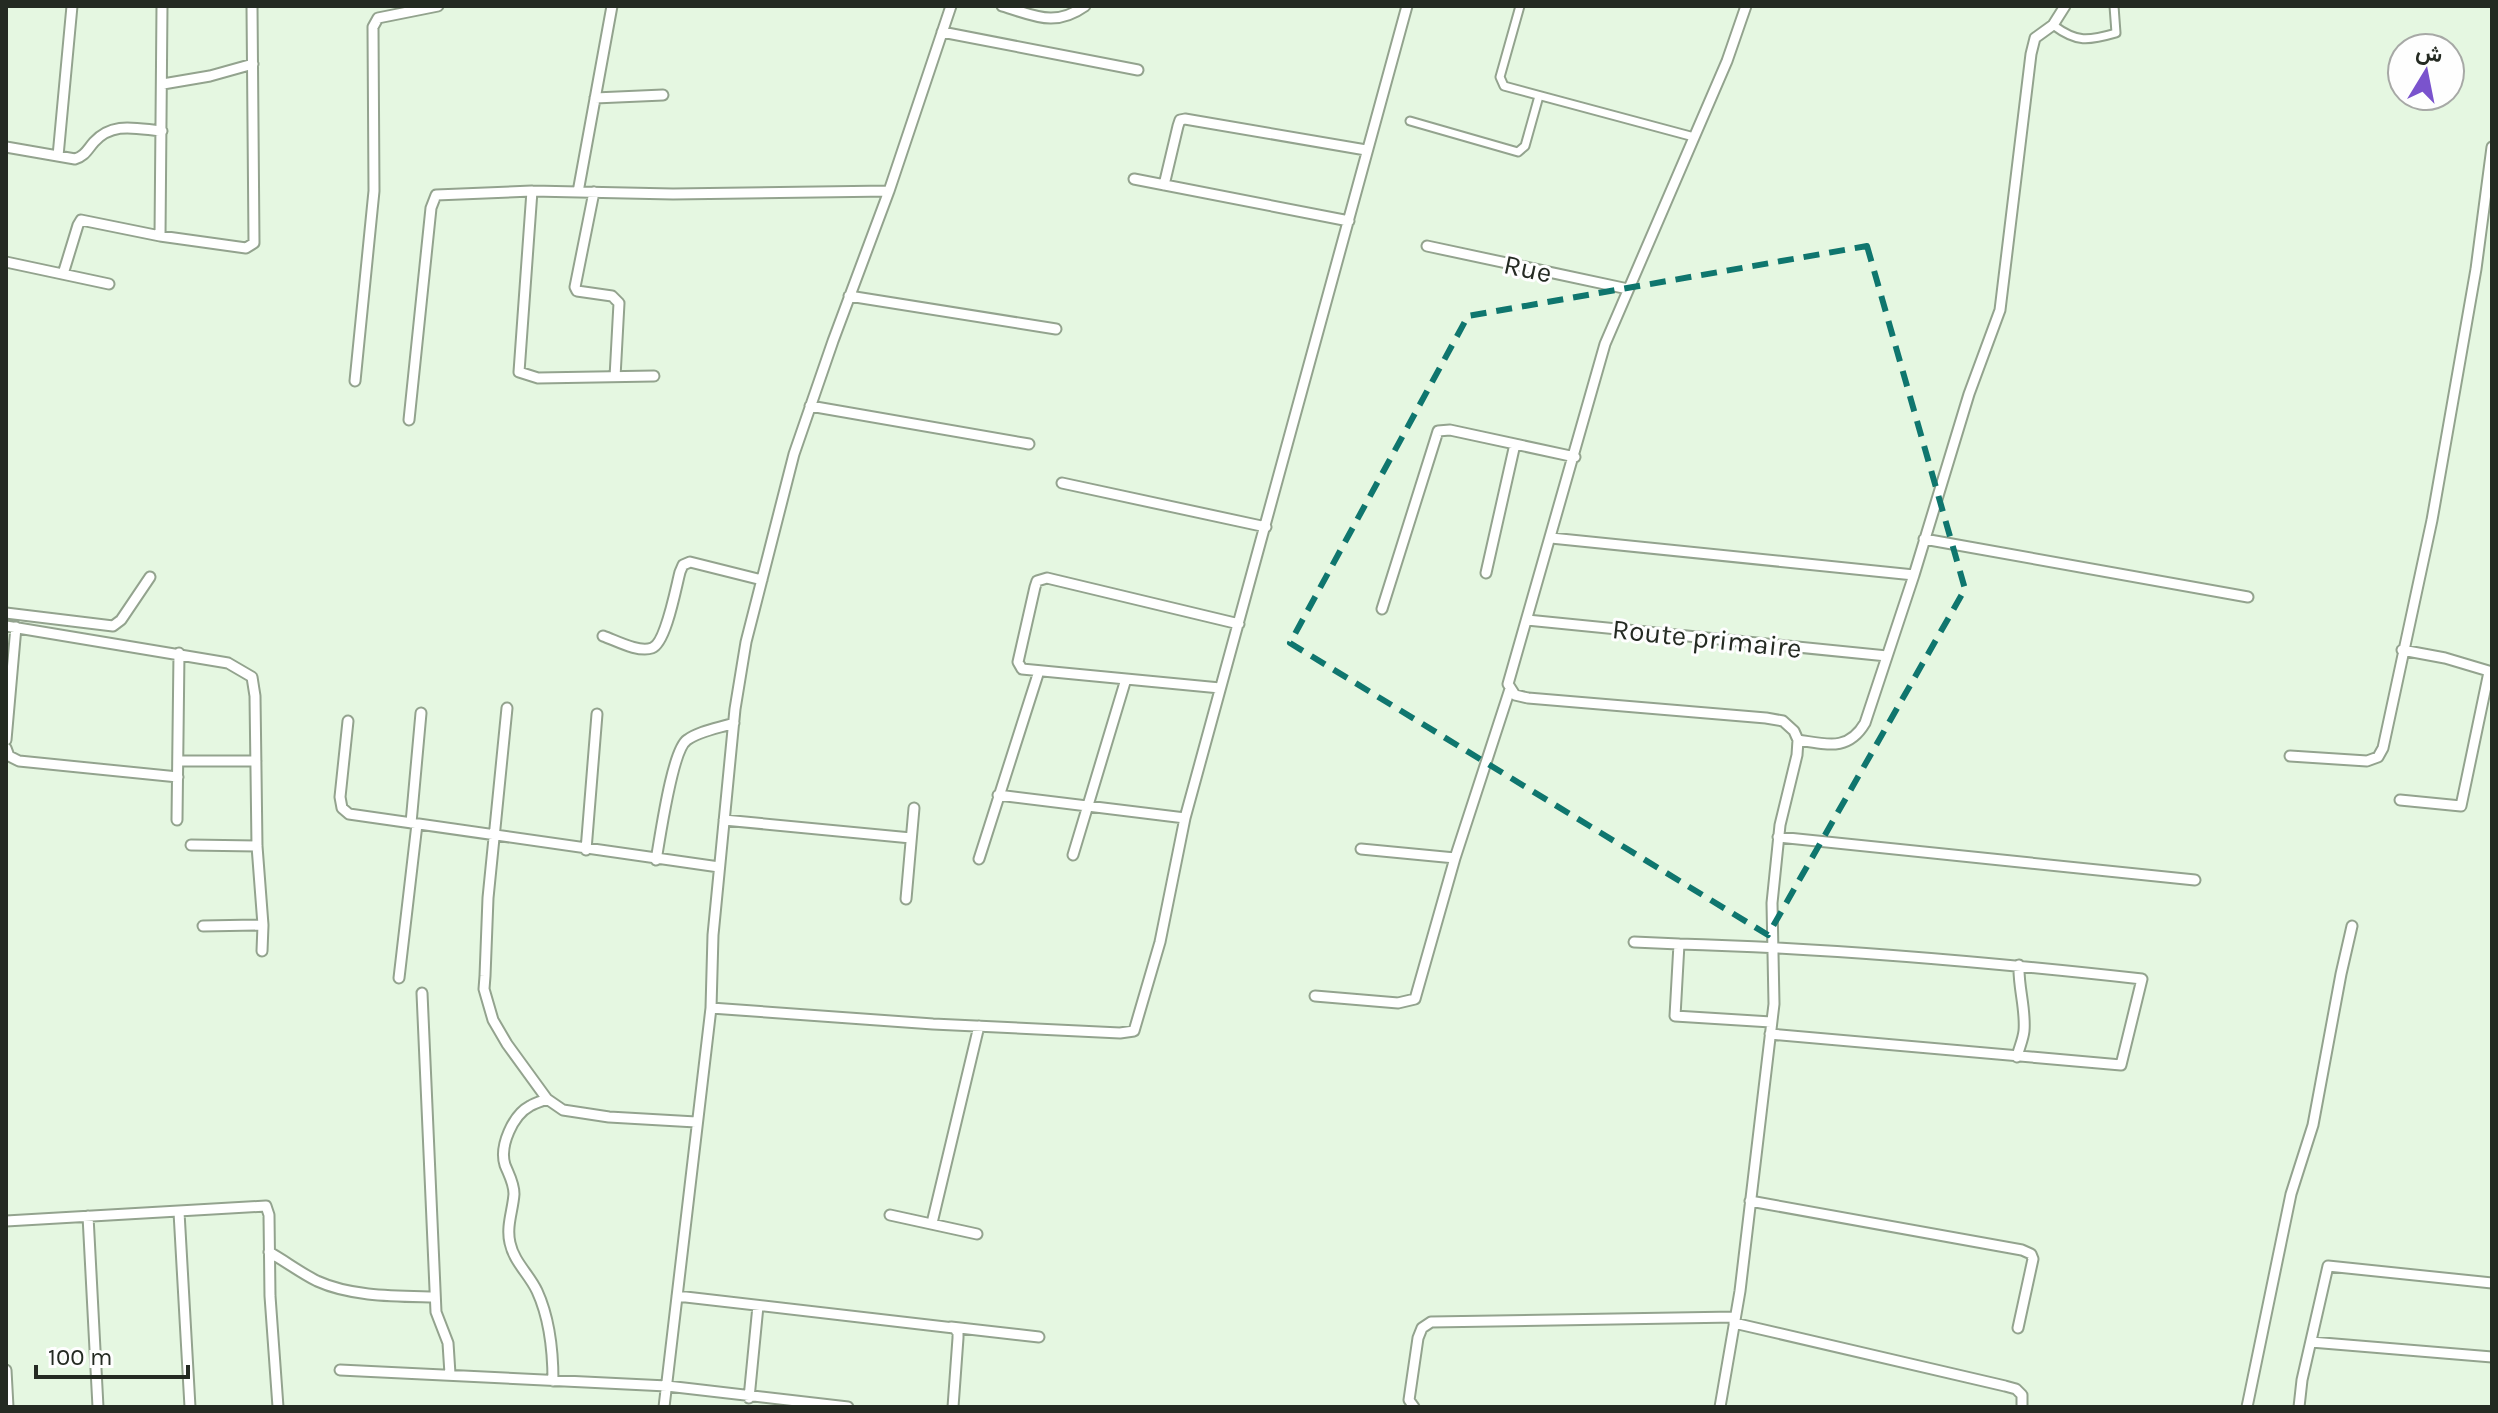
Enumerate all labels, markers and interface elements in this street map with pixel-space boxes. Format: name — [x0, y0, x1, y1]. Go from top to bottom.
north arrow — [2386, 32, 2466, 112]
text: ش — [2414, 38, 2445, 68]
street label: Rue — [1501, 247, 1555, 290]
street label: Route primaire — [1611, 612, 1803, 665]
scale bar — [36, 1329, 188, 1379]
text: 100 m — [48, 1343, 113, 1371]

